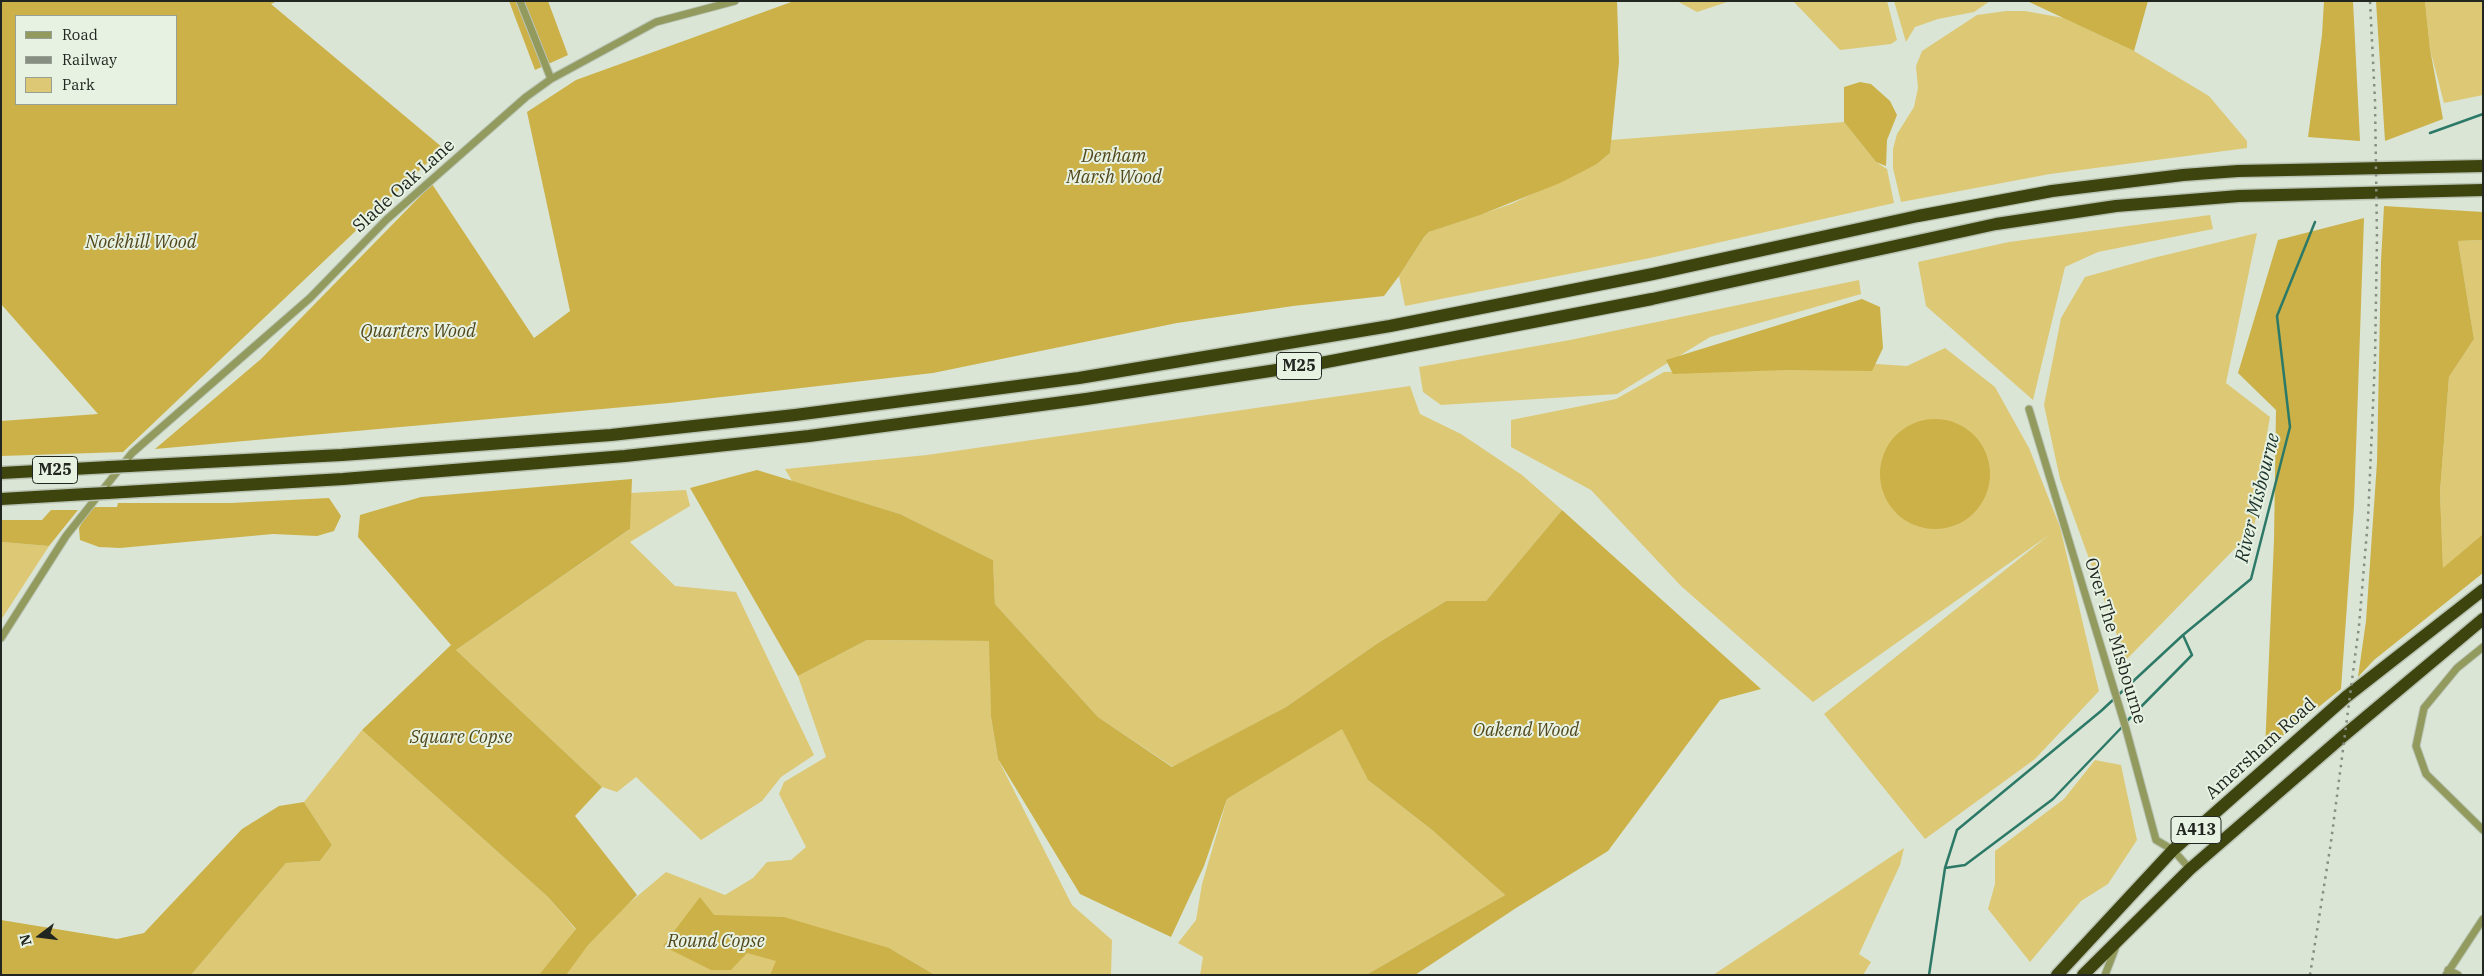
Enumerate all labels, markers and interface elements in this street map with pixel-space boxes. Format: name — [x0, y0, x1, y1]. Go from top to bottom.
legend — [15, 15, 178, 105]
text: Road — [62, 25, 98, 44]
text: Railway — [62, 50, 117, 69]
text: Park — [62, 75, 95, 94]
street label: Slade Oak Lane — [349, 135, 459, 237]
park label: Denham Marsh Wood — [1066, 146, 1162, 188]
park label: Nockhill Wood — [85, 232, 197, 254]
park label: Quarters Wood — [360, 321, 476, 343]
road number: M25 — [1276, 352, 1322, 380]
water label: River Misbourne — [2231, 431, 2285, 565]
road number: M25 — [32, 456, 78, 484]
street label: Over The Misbourne — [2079, 555, 2151, 727]
street label: Amersham Road — [2201, 694, 2321, 804]
park label: Oakend Wood — [1473, 720, 1579, 742]
park label: Square Copse — [410, 727, 512, 749]
road number: A413 — [2171, 816, 2221, 844]
north arrow — [15, 911, 65, 961]
park label: Round Copse — [667, 931, 765, 953]
text: N — [15, 932, 36, 948]

